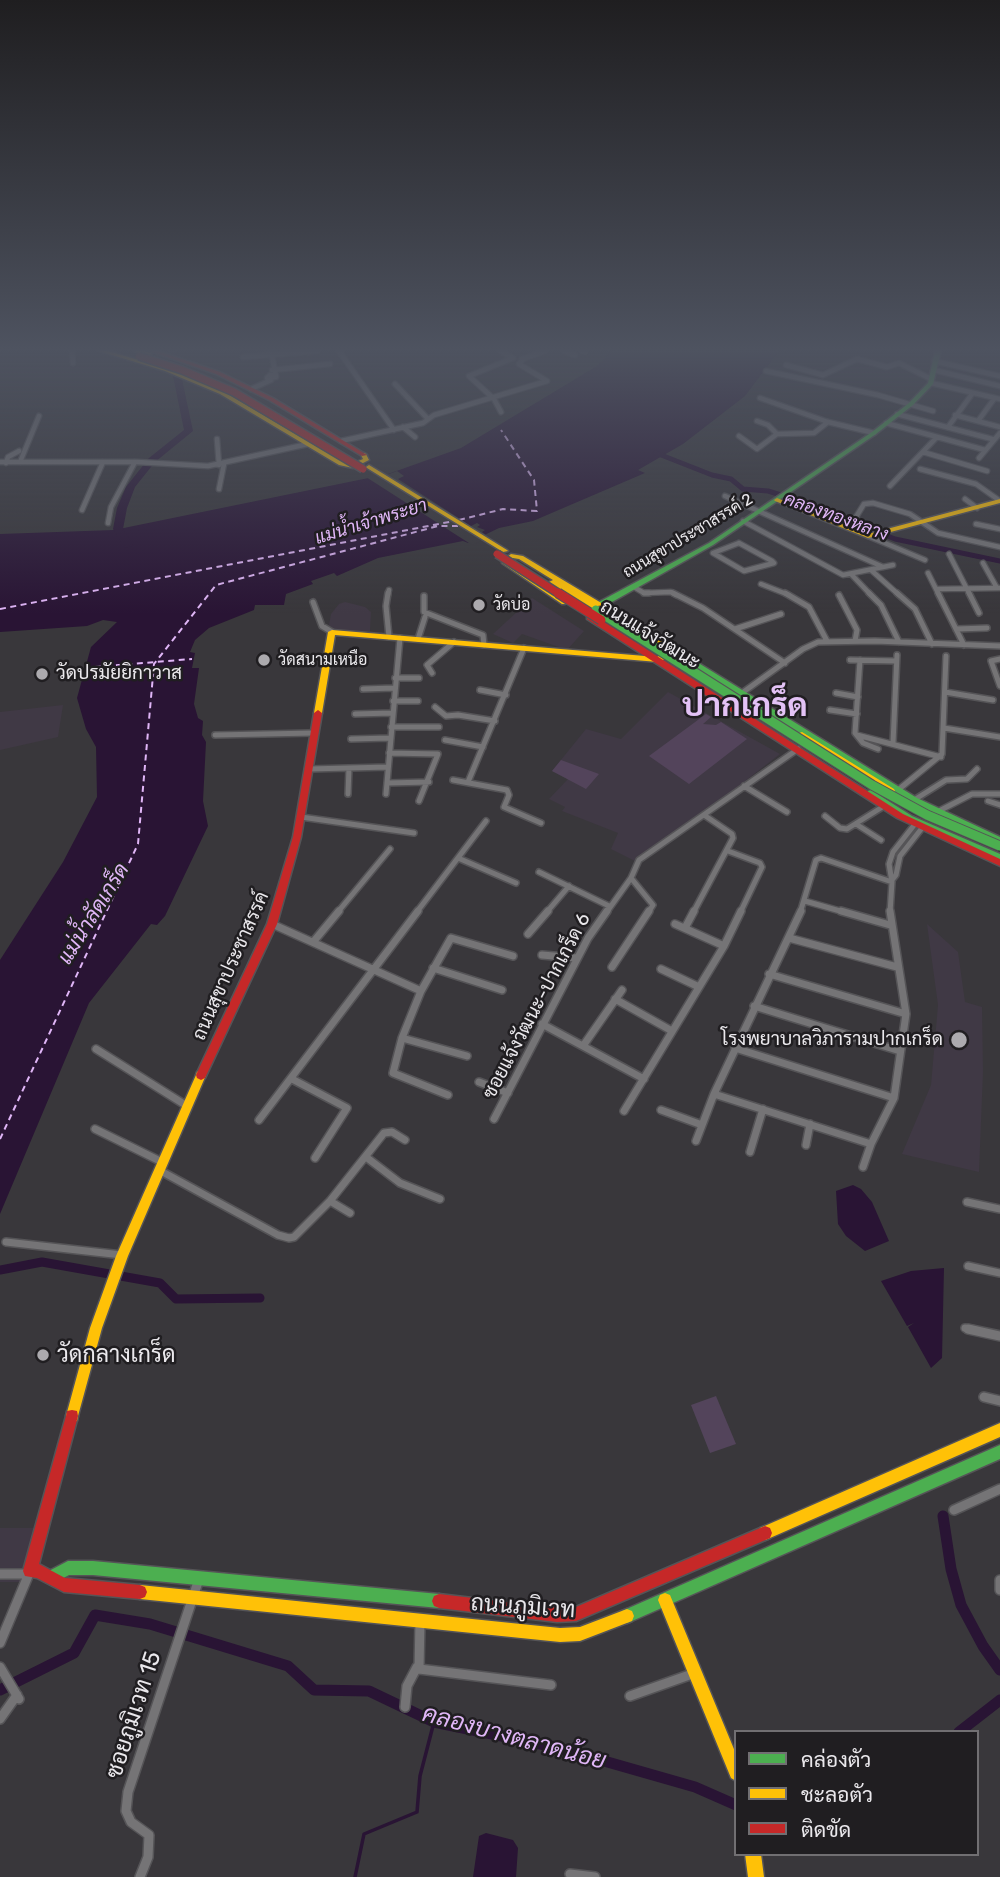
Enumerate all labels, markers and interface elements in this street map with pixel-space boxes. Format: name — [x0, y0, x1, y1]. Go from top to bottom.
water label: คลองทองหลาง — [781, 488, 891, 546]
street label: ถนนสุขาประชาสรรค์ 2 — [620, 490, 756, 582]
water label: แม่น้ำเจ้าพระยา — [312, 495, 430, 549]
place label: วัดบ่อ — [493, 595, 530, 615]
street label: ถนนแจ้งวัฒนะ — [596, 595, 704, 675]
marker: วัดบ่อ — [471, 597, 487, 613]
place label: วัดสนามเหนือ — [278, 650, 367, 670]
marker: วัดสนามเหนือ — [256, 652, 272, 668]
place label: วัดปรมัยยิกาวาส — [56, 663, 182, 685]
marker: วัดปรมัยยิกาวาส — [34, 666, 50, 682]
district label: ปากเกร็ด — [682, 686, 808, 726]
water label: แม่น้ำลัดเกร็ด — [53, 859, 135, 969]
street label: ถนนสุขาประชาสรรค์ — [188, 888, 274, 1044]
street label: ซอยแจ้งวัฒนะ-ปากเกร็ด 6 — [478, 909, 596, 1103]
place label: โรงพยาบาลวิภารามปากเกร็ด — [721, 1029, 943, 1051]
marker: โรงพยาบาลวิภารามปากเกร็ด — [949, 1030, 969, 1050]
place label: วัดกลางเกร็ด — [57, 1341, 176, 1369]
marker: วัดกลางเกร็ด — [35, 1347, 51, 1363]
street label: ถนนภูมิเวท — [470, 1590, 576, 1624]
street label: ซอยภูมิเวท 15 — [100, 1648, 168, 1782]
water label: คลองบางตลาดน้อย — [419, 1700, 609, 1776]
legend — [734, 1730, 979, 1856]
text: คล่องตัว — [801, 1747, 871, 1772]
text: ชะลอตัว — [801, 1782, 873, 1807]
text: ติดขัด — [801, 1817, 851, 1842]

